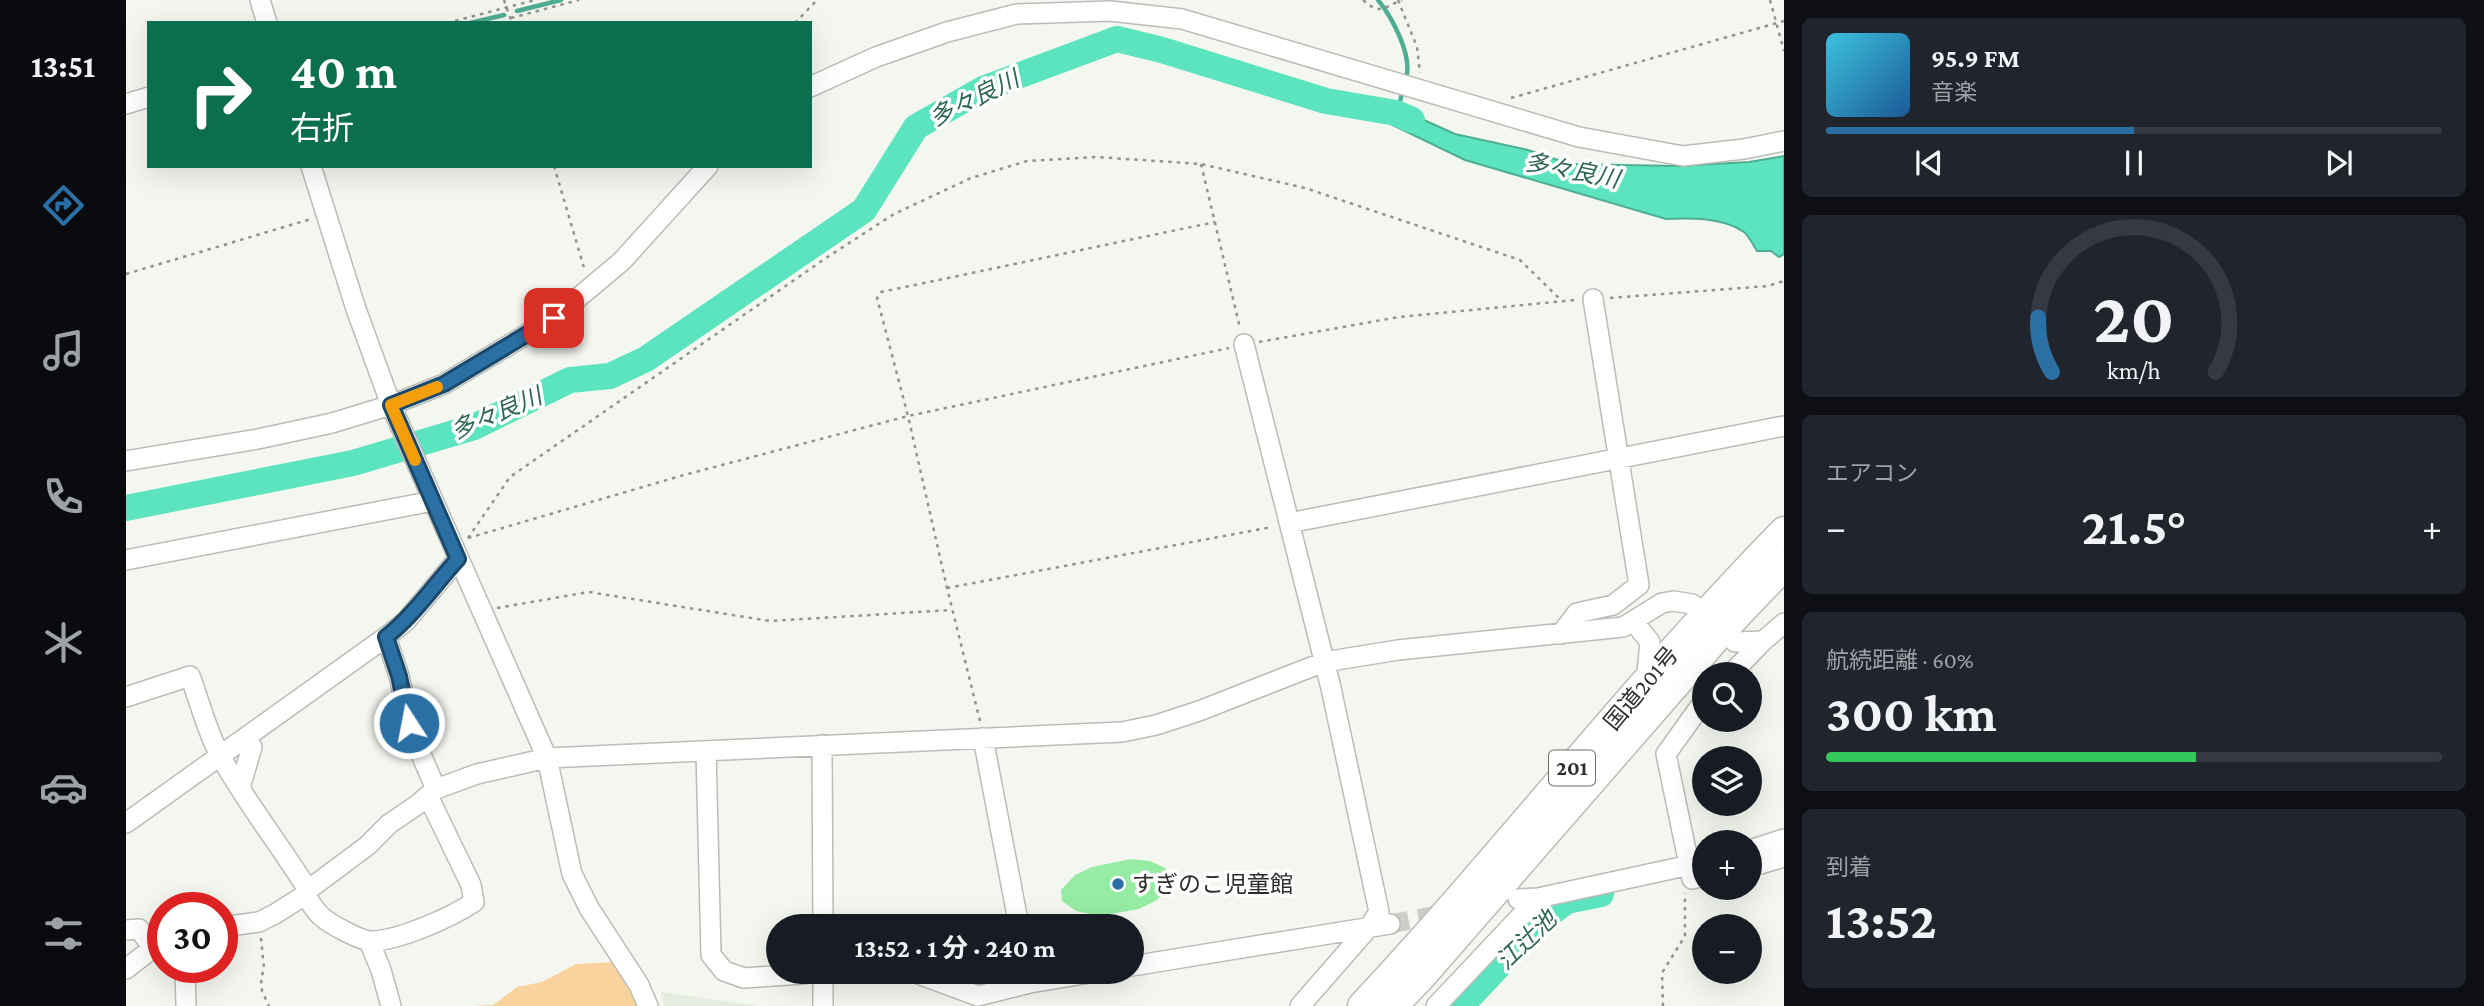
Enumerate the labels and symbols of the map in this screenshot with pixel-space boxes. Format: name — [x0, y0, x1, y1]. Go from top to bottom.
water label: 多々良川 — [925, 64, 1026, 131]
water label: 多々良川 — [1522, 148, 1625, 193]
pin — [524, 288, 584, 348]
water label: 多々良川 — [447, 381, 548, 444]
street label: 国道201号 — [1599, 641, 1683, 735]
position arrow — [372, 686, 446, 760]
road number: 201 — [1549, 750, 1595, 786]
place label: すぎのこ児童館 — [1132, 871, 1293, 897]
marker: すぎのこ児童館 — [1110, 876, 1126, 892]
speed limit sign: 30 — [147, 892, 238, 983]
water label: 江辻池 — [1491, 904, 1563, 975]

